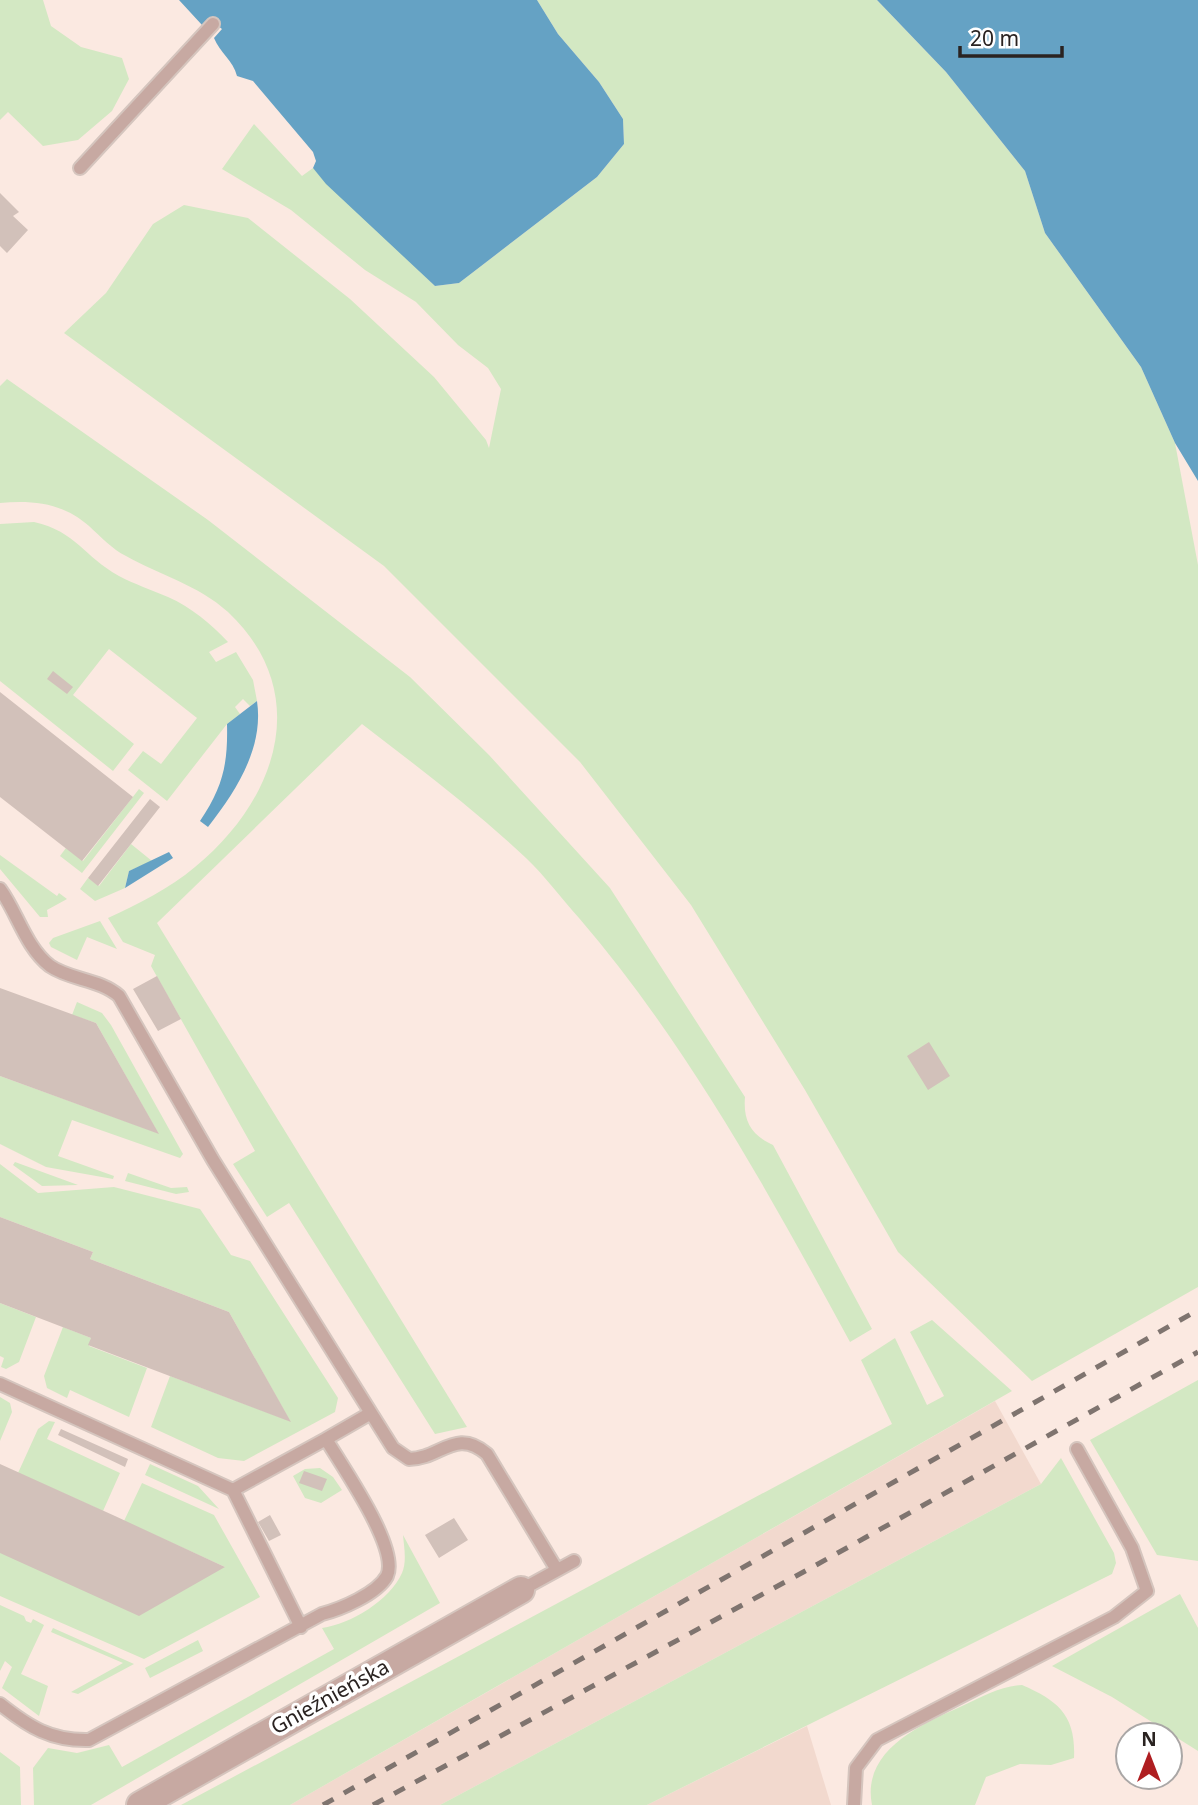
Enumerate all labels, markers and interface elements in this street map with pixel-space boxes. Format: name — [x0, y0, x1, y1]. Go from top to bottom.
scale bar — [960, 14, 1062, 58]
text: 20 m — [970, 24, 1019, 52]
street label: Gnieźnieńska — [265, 1652, 394, 1740]
north arrow — [1114, 1721, 1184, 1791]
text: N — [1141, 1726, 1157, 1752]

